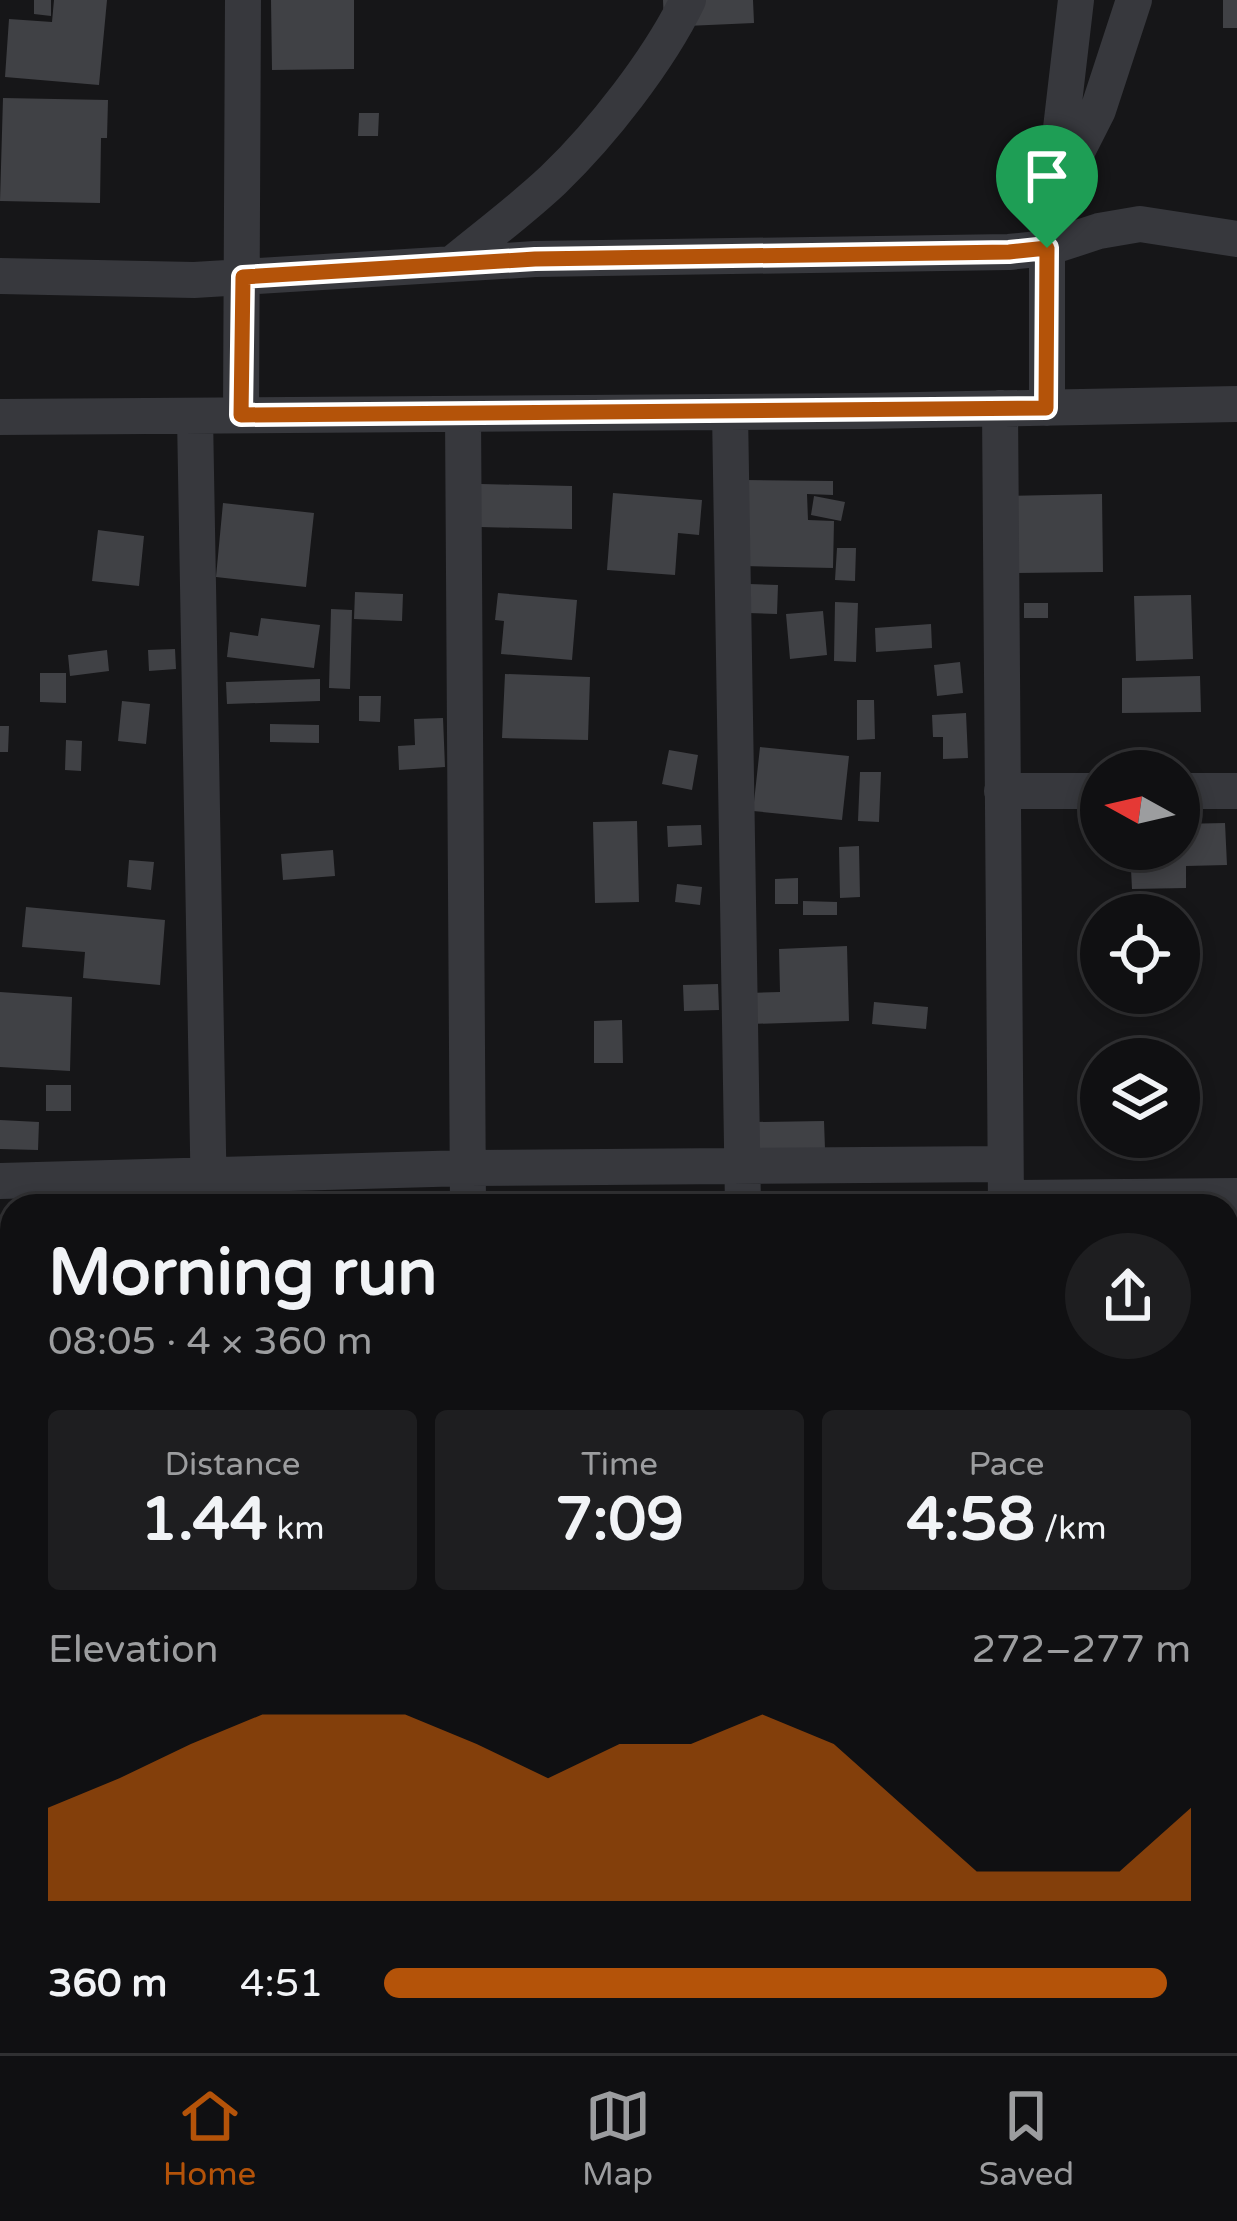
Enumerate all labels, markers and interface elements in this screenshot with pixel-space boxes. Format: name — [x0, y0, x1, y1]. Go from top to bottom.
pin — [996, 125, 1098, 248]
icon: arrive — [1014, 143, 1080, 209]
north arrow — [1080, 750, 1200, 870]
map controls — [1080, 750, 1200, 1158]
button: locate — [1080, 894, 1200, 1014]
button: layers — [1080, 1038, 1200, 1158]
text: Morning run — [48, 1233, 438, 1313]
button: share — [1065, 1233, 1191, 1359]
text: 08:05 · 4 × 360 m — [48, 1318, 373, 1365]
text: Distance — [165, 1445, 300, 1484]
text: Time — [581, 1445, 658, 1484]
text: Pace — [969, 1445, 1045, 1484]
text: 1.44 — [140, 1484, 268, 1556]
text: 7:09 — [555, 1484, 684, 1556]
text: 4:58 — [906, 1484, 1035, 1556]
text: km — [268, 1509, 325, 1548]
text: /km — [1035, 1509, 1107, 1548]
text: Elevation — [48, 1626, 218, 1673]
text: 272–277 m — [971, 1626, 1191, 1673]
text: 360 m — [48, 1960, 167, 2007]
text: 4:51 — [240, 1960, 324, 2007]
tab: Home — [163, 2083, 256, 2194]
tab: Map — [582, 2083, 653, 2194]
tab: Saved — [979, 2083, 1074, 2194]

